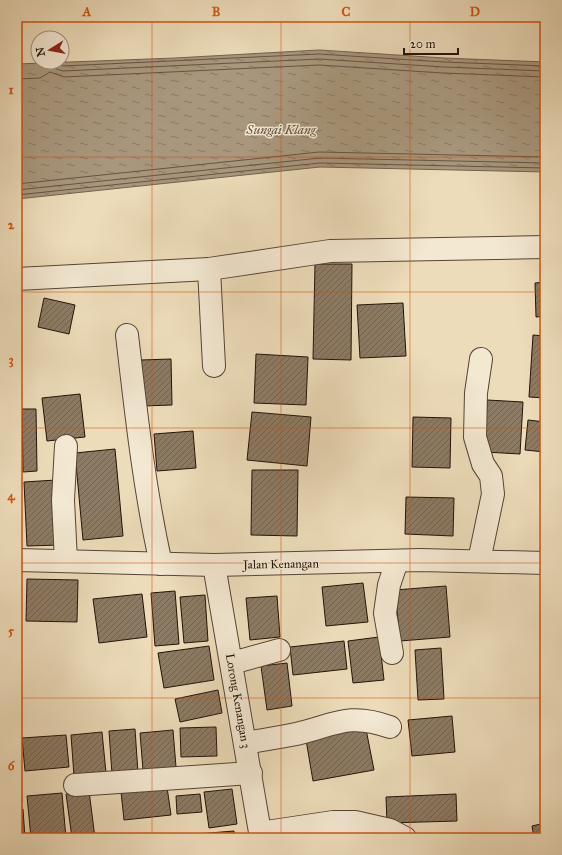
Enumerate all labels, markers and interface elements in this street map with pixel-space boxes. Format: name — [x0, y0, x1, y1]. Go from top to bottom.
text: A — [82, 4, 92, 20]
text: B — [212, 4, 221, 20]
text: C — [342, 4, 351, 20]
text: D — [470, 4, 480, 20]
north arrow — [30, 30, 70, 70]
scale bar — [404, 30, 458, 56]
text: 20 m — [410, 37, 436, 51]
text: N — [33, 45, 48, 58]
text: 1 — [8, 82, 14, 98]
water label: Sungai Klang — [245, 122, 317, 138]
text: 2 — [8, 217, 15, 233]
text: 3 — [8, 352, 14, 368]
text: 4 — [7, 488, 15, 504]
street label: Jalan Kenangan — [241, 556, 319, 573]
text: 5 — [8, 623, 15, 639]
street label: Lorong Kenangan 3 — [222, 652, 253, 750]
text: 6 — [8, 758, 16, 774]

